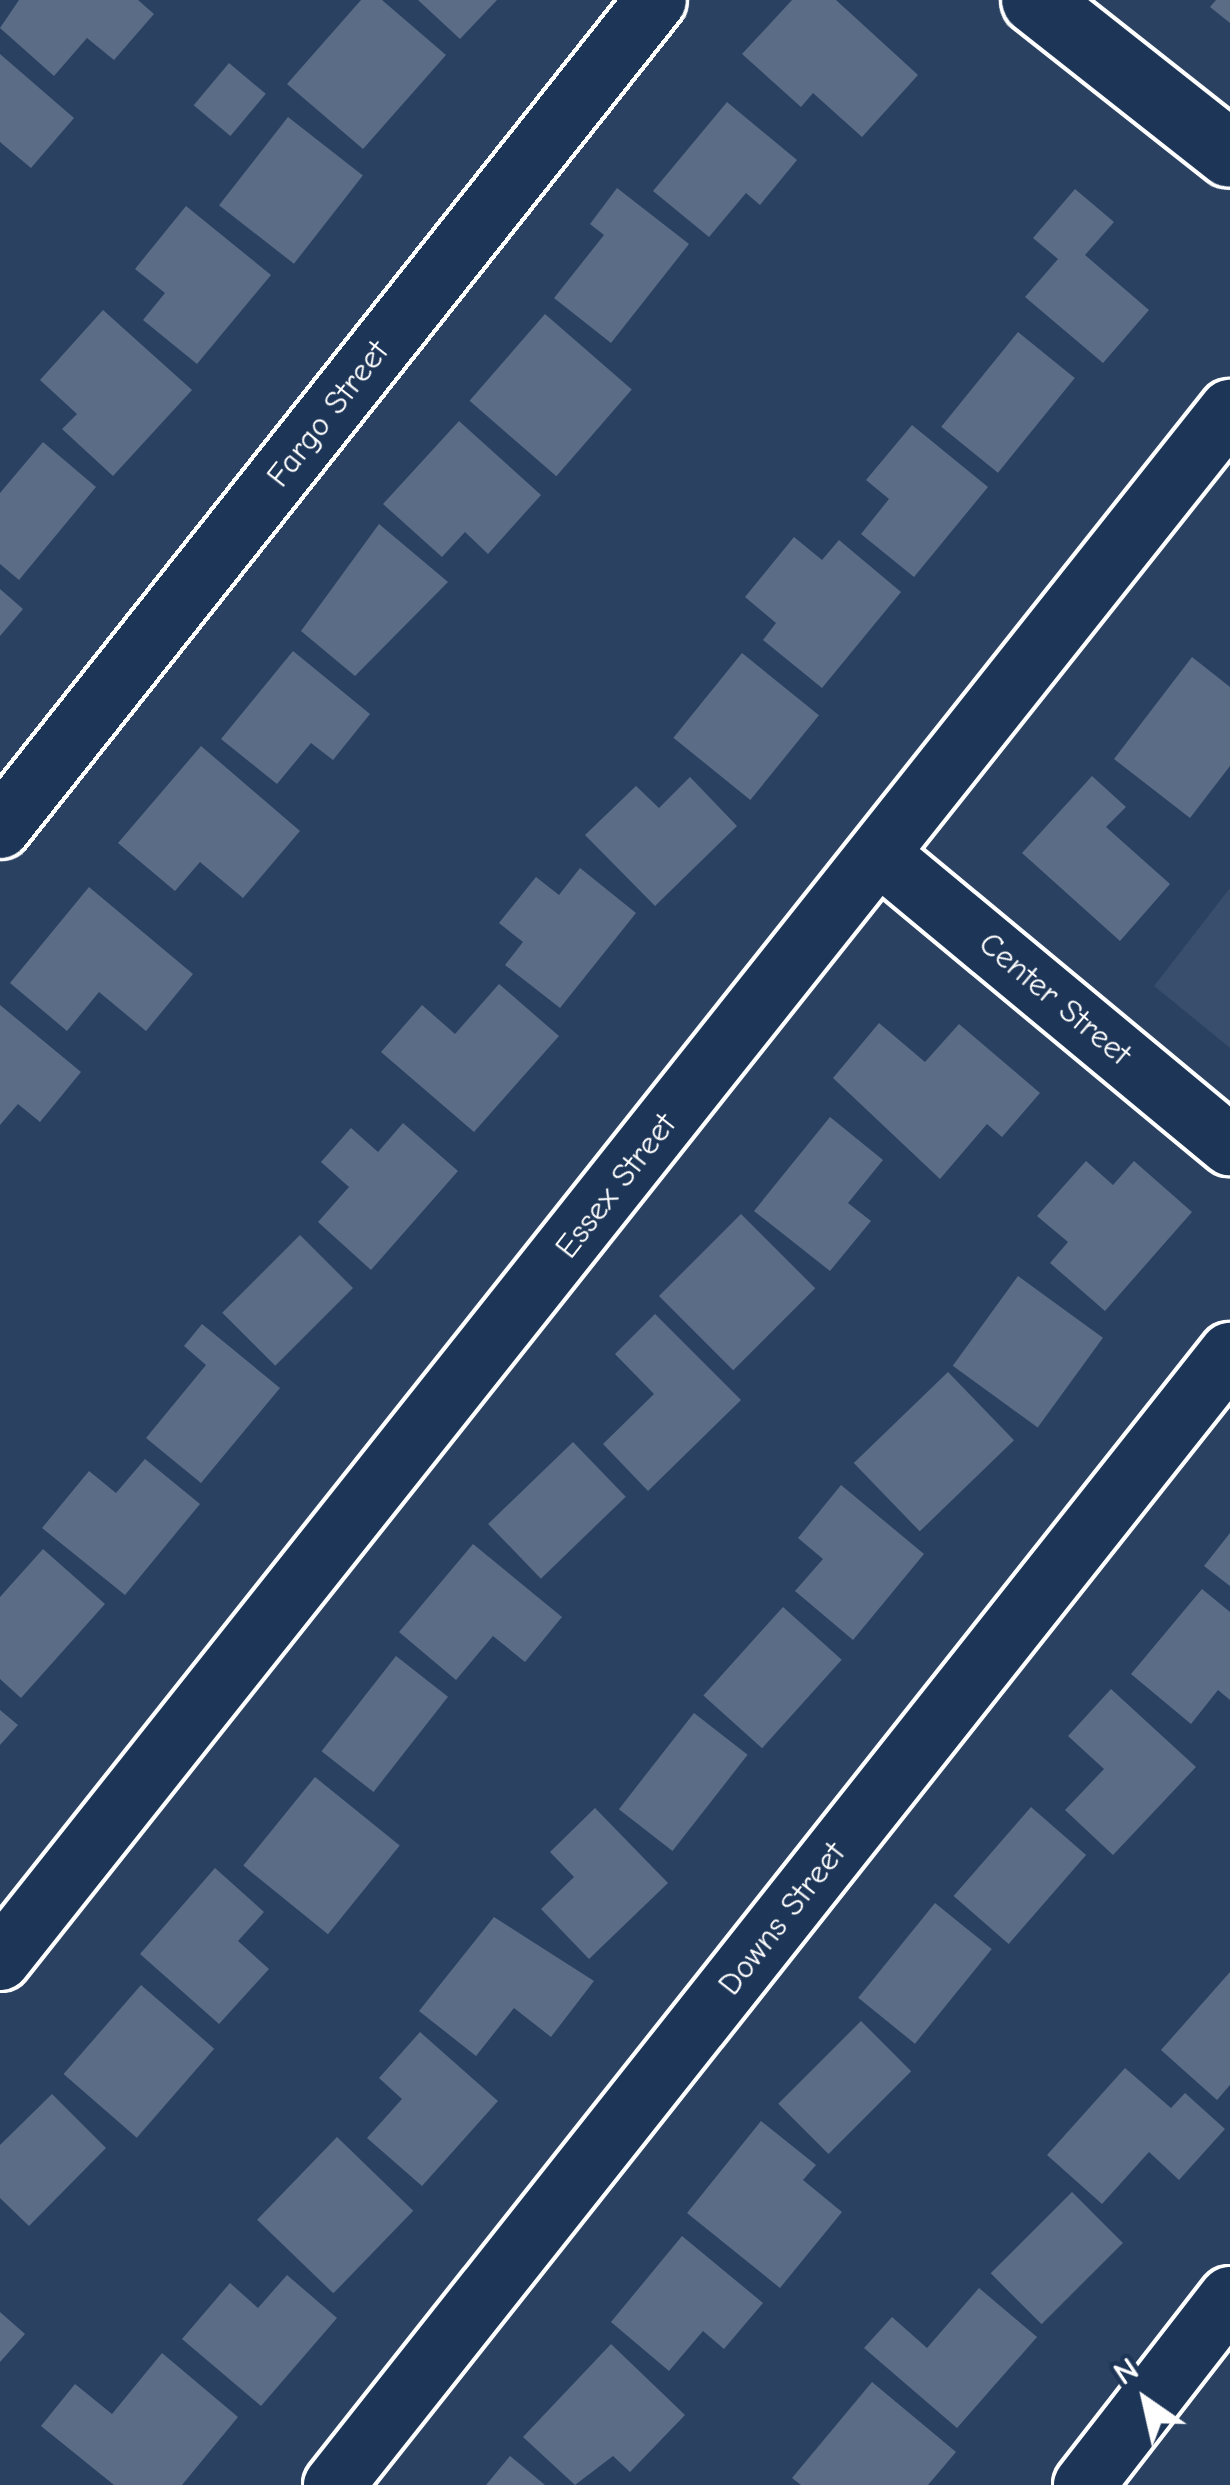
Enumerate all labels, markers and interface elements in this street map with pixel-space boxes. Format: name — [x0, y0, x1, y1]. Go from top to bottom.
street label: Fargo Street — [259, 333, 397, 495]
street label: Center Street — [971, 924, 1139, 1074]
street label: Essex Street — [547, 1106, 685, 1266]
street label: Downs Street — [710, 1835, 854, 2003]
north arrow — [1086, 2341, 1206, 2461]
text: N — [1106, 2349, 1145, 2393]

